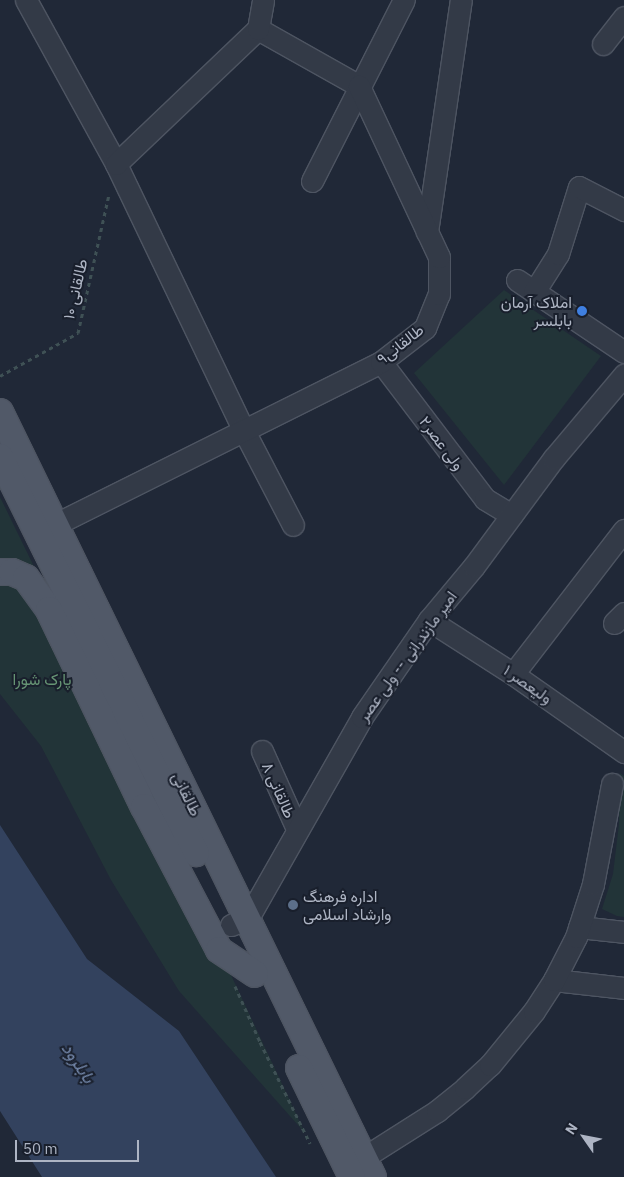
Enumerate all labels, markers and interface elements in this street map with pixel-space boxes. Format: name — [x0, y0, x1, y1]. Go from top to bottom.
street label: طالقانی ۱۰ — [59, 257, 91, 321]
place label: املاک آرمان بابلسر — [501, 292, 572, 330]
marker: املاک آرمان بابلسر — [576, 305, 588, 317]
street label: طالقانی۹ — [373, 320, 427, 368]
street label: ولی عصر۲ — [416, 412, 468, 474]
street label: امیر مازندرانی -- ولی عصر — [353, 587, 461, 725]
street label: ولیعصر ۱ — [500, 660, 556, 708]
park label: پارک شورا — [13, 669, 71, 689]
street label: طالقانی ۸ — [258, 759, 300, 821]
street label: طالقانی — [168, 769, 206, 819]
place label: اداره فرهنگ وارشاد اسلامی — [303, 886, 391, 924]
marker: اداره فرهنگ وارشاد اسلامی — [287, 899, 299, 911]
water label: بابلرود — [57, 1039, 99, 1087]
north arrow — [559, 1112, 609, 1162]
text: N — [561, 1120, 582, 1138]
scale bar — [18, 1130, 141, 1162]
text: 50 m — [23, 1139, 58, 1158]

